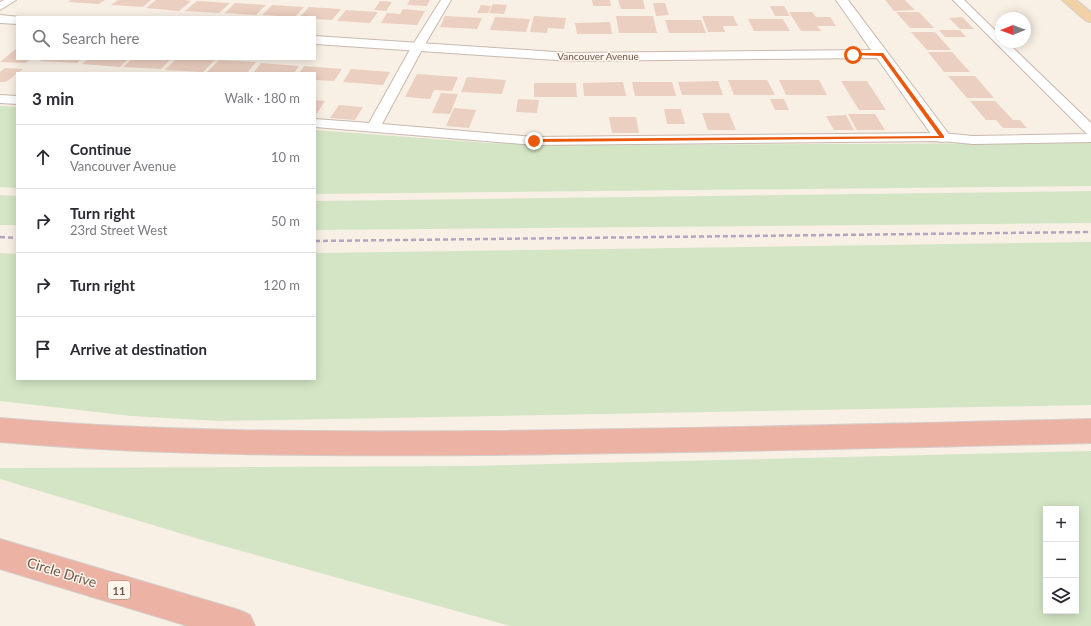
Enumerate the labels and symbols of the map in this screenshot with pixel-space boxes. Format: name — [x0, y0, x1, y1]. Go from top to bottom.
north arrow — [995, 12, 1031, 48]
route start — [844, 46, 862, 64]
street label: Vancouver Avenue — [557, 50, 639, 62]
route end — [525, 132, 543, 150]
street label: Circle Drive — [25, 553, 99, 591]
road number: 11 — [108, 581, 130, 599]

